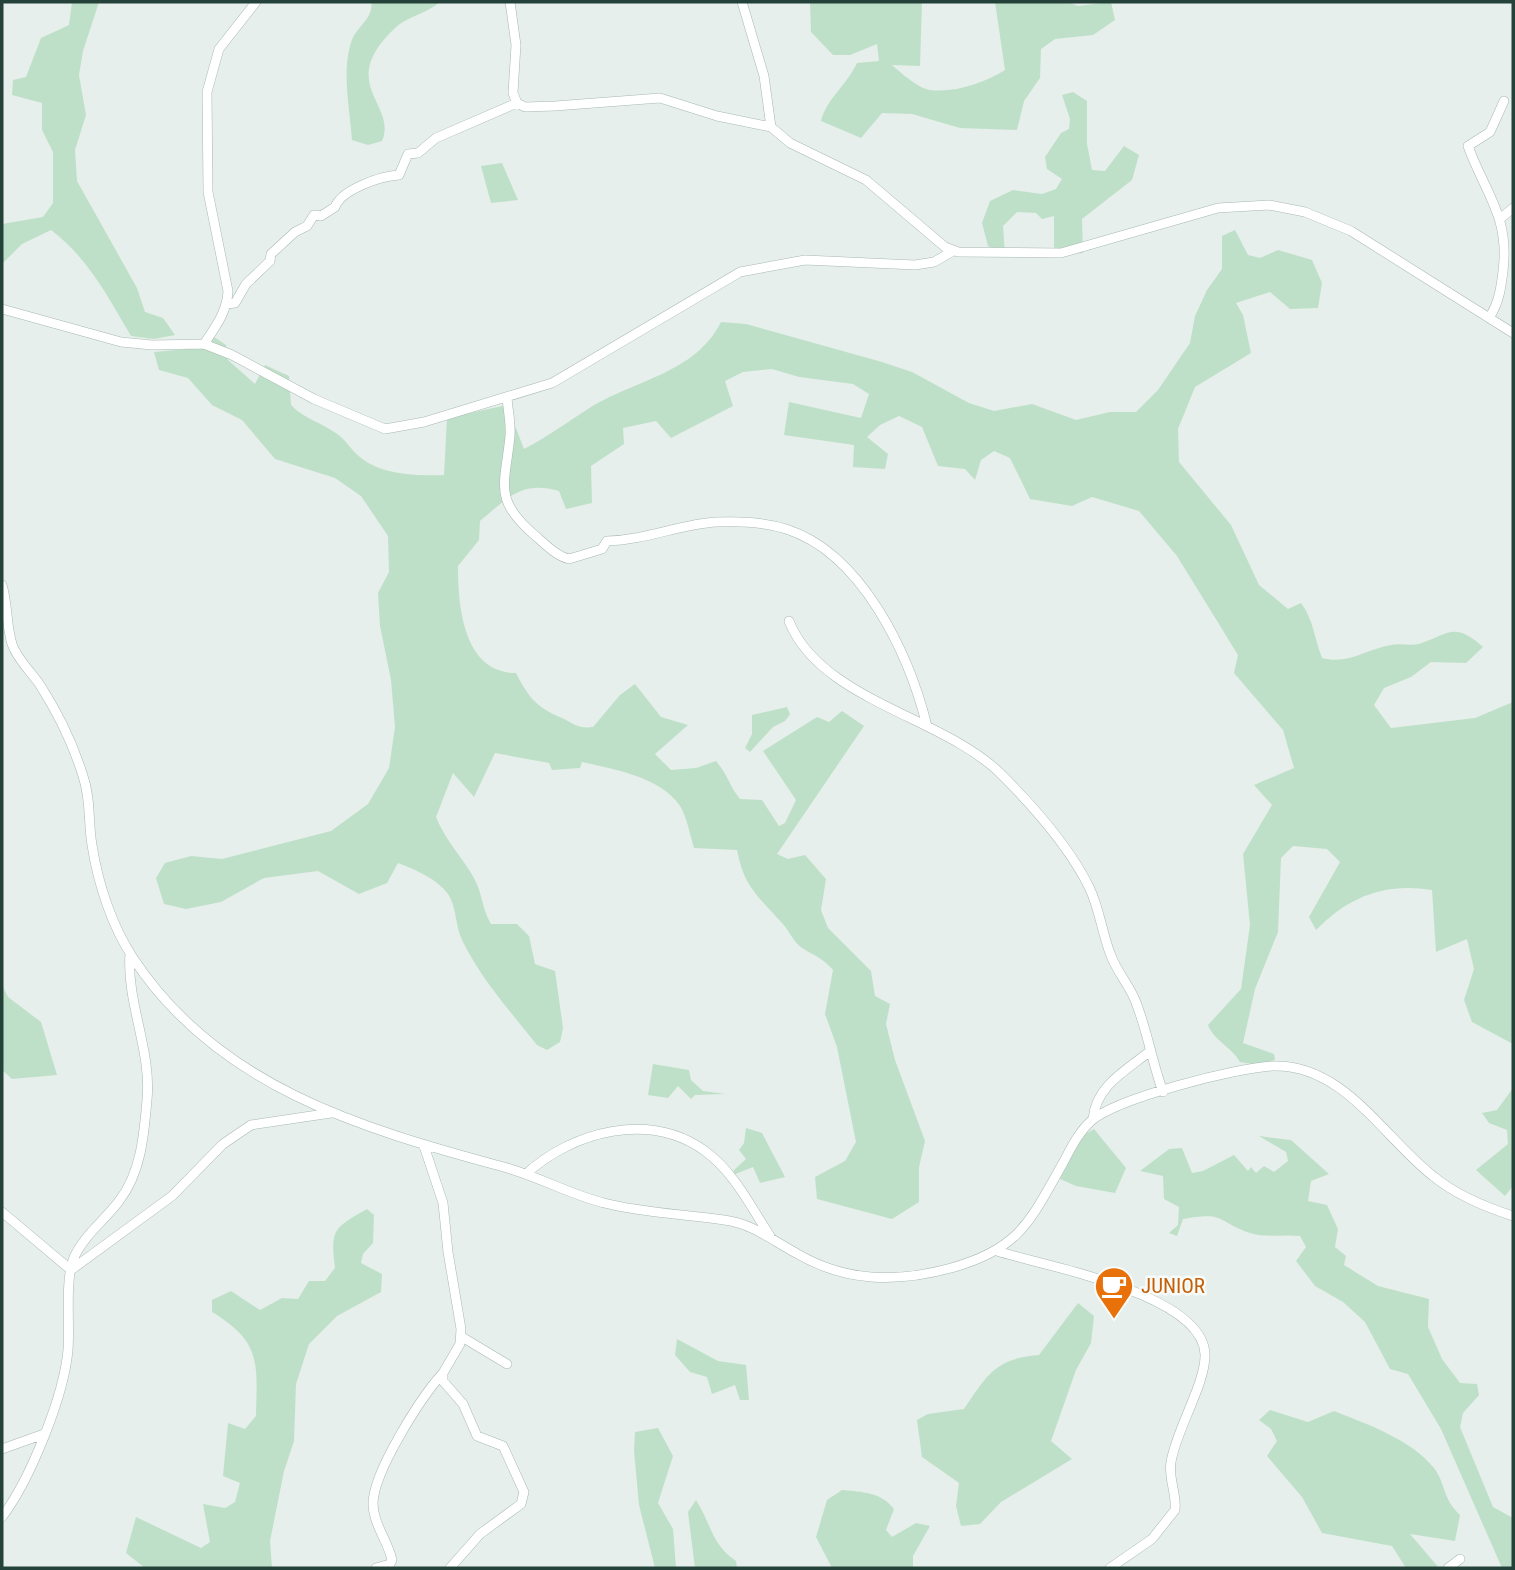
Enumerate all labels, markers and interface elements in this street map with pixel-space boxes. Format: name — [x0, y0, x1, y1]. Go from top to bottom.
cafe icon: JUNIOR — [1093, 1265, 1135, 1320]
place label: JUNIOR — [1141, 1274, 1205, 1298]

